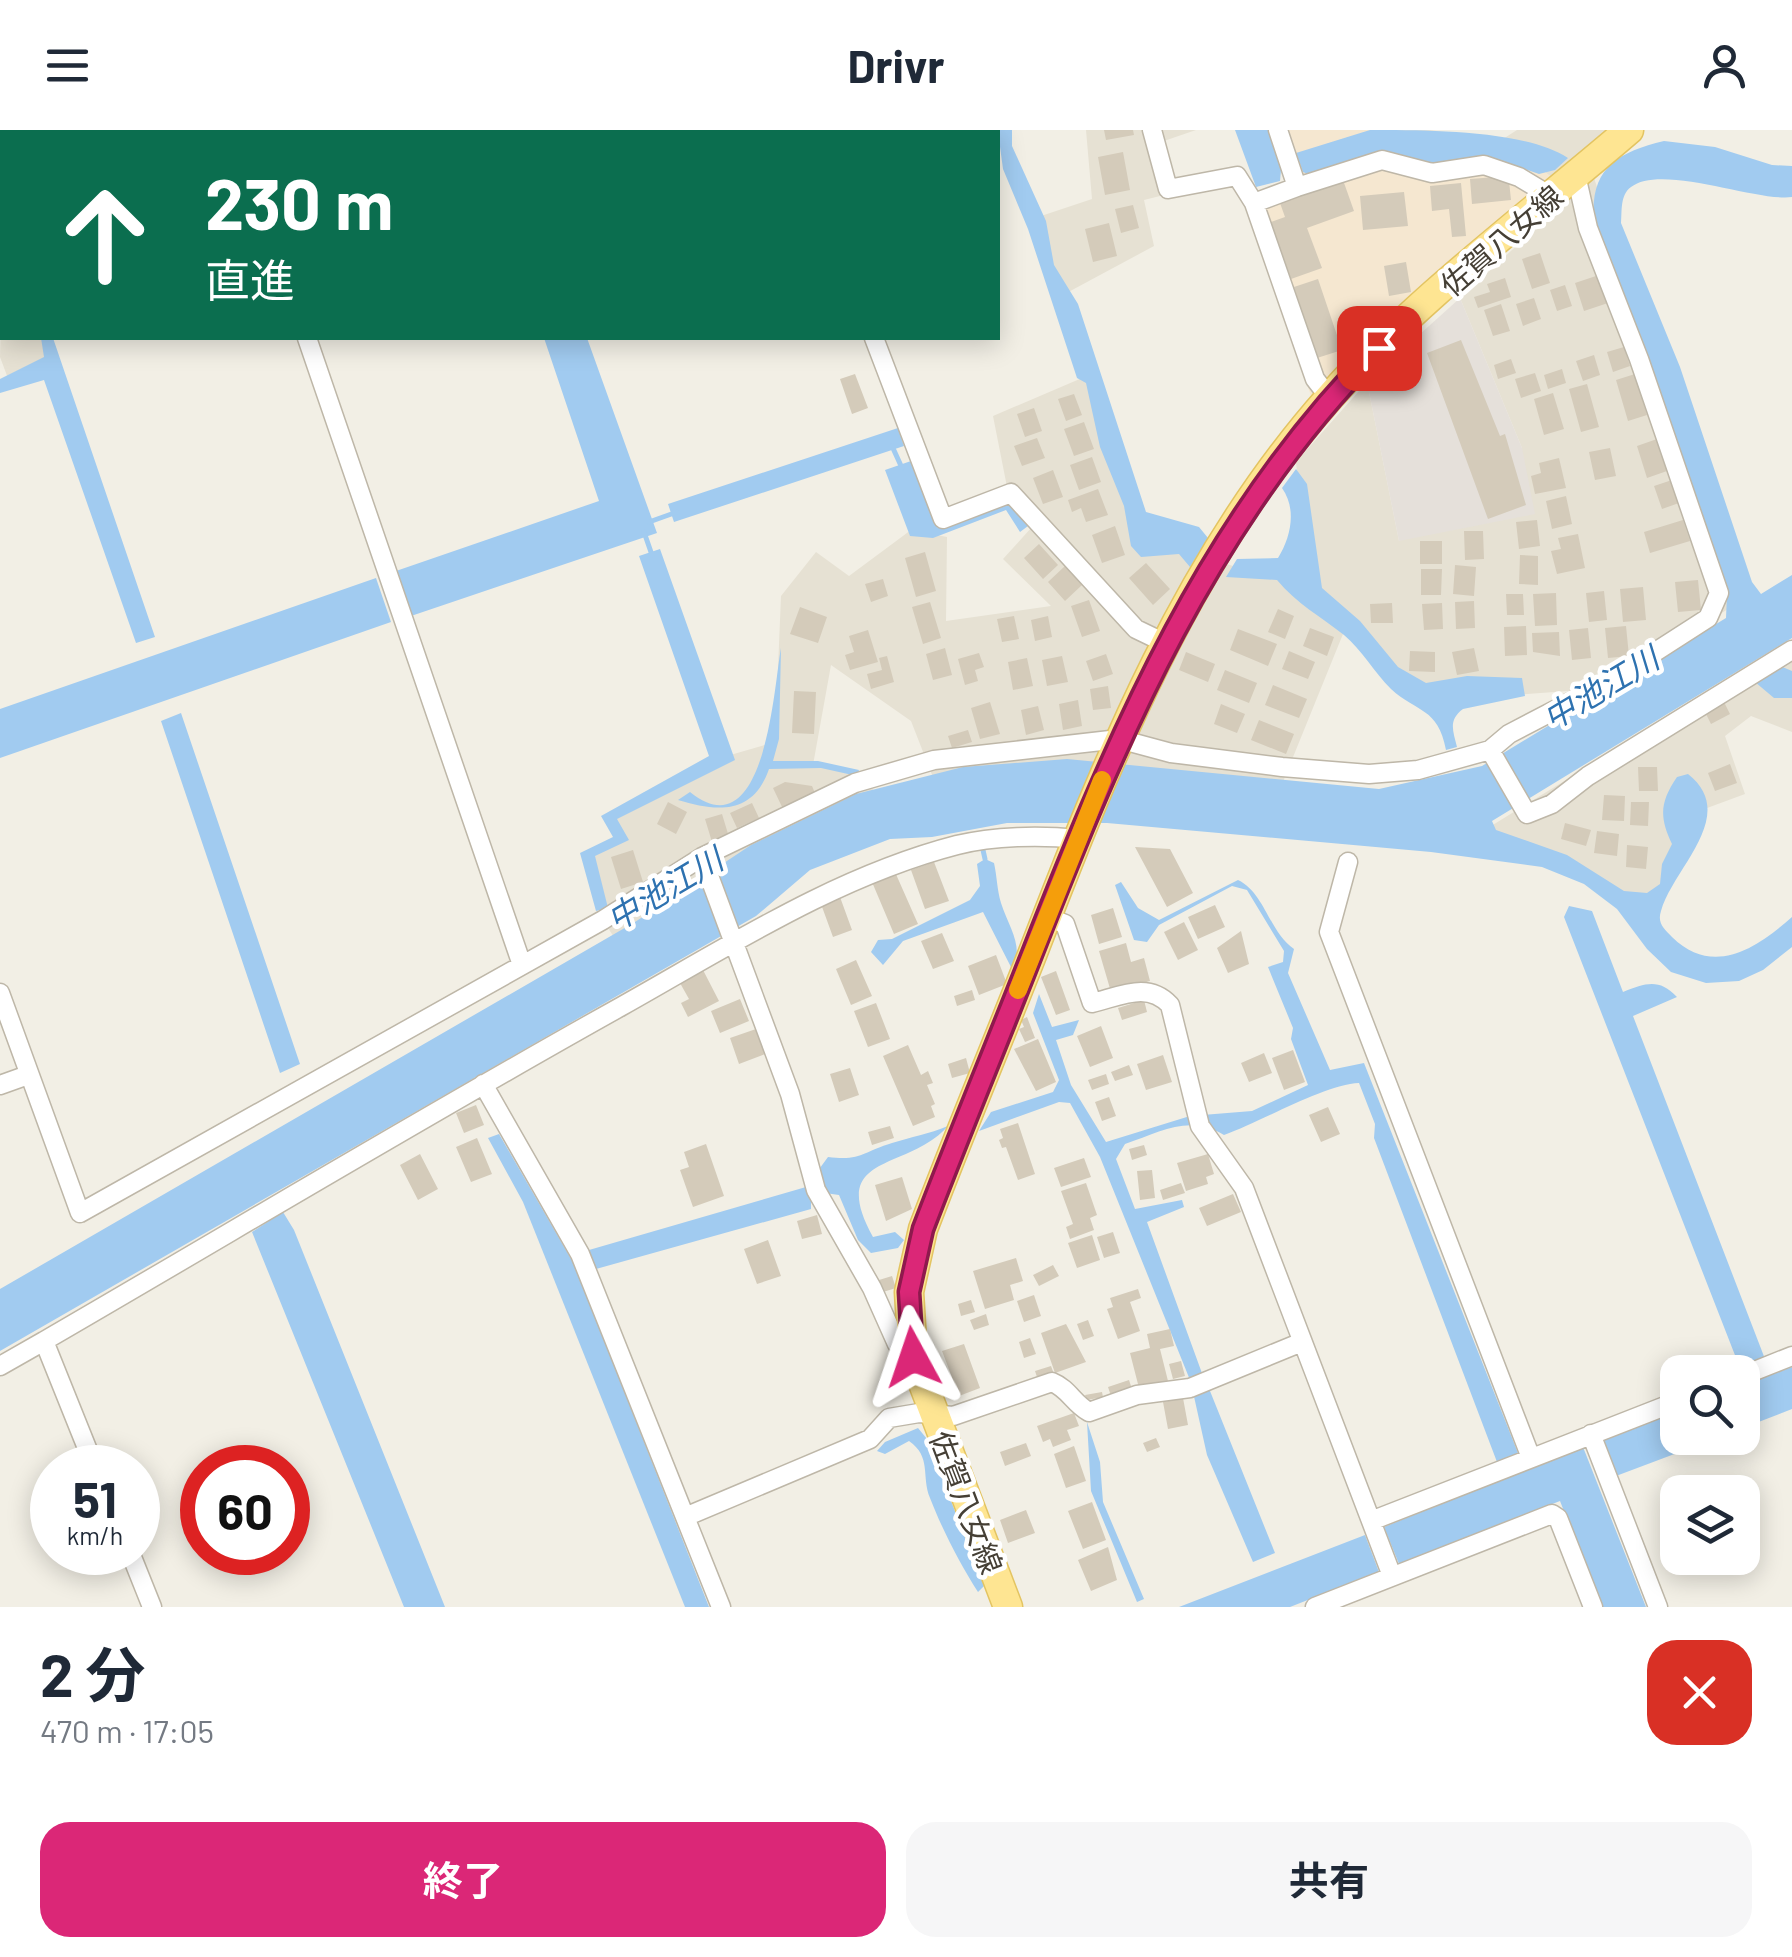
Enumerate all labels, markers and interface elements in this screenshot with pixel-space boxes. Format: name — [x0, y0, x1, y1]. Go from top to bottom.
icon: menu — [40, 38, 95, 93]
text: Drivr — [847, 38, 945, 92]
icon: person — [1697, 38, 1752, 93]
text: 230 m — [205, 160, 393, 244]
icon: ahead — [40, 170, 170, 300]
street label: 佐賀八女線 — [1433, 177, 1569, 303]
text: 直進 — [205, 252, 295, 306]
pin — [1337, 306, 1422, 391]
icon: arrive — [1352, 321, 1407, 376]
water label: 中池江川 — [1535, 636, 1667, 736]
water label: 中池江川 — [599, 837, 731, 937]
position arrow — [861, 1305, 965, 1409]
map controls — [1660, 1355, 1760, 1575]
button: search — [1660, 1355, 1760, 1455]
street label: 佐賀八女線 — [923, 1426, 1011, 1578]
speed limit sign: 60 — [180, 1445, 310, 1575]
text: 51 — [73, 1468, 117, 1528]
button: layers — [1660, 1475, 1760, 1575]
text: km/h — [67, 1520, 123, 1550]
text: 2 分 — [40, 1637, 146, 1709]
button: close — [1647, 1640, 1752, 1745]
text: 470 m · 17:05 — [40, 1711, 214, 1749]
button: 終了 — [40, 1822, 886, 1937]
button: 共有 — [906, 1822, 1752, 1937]

